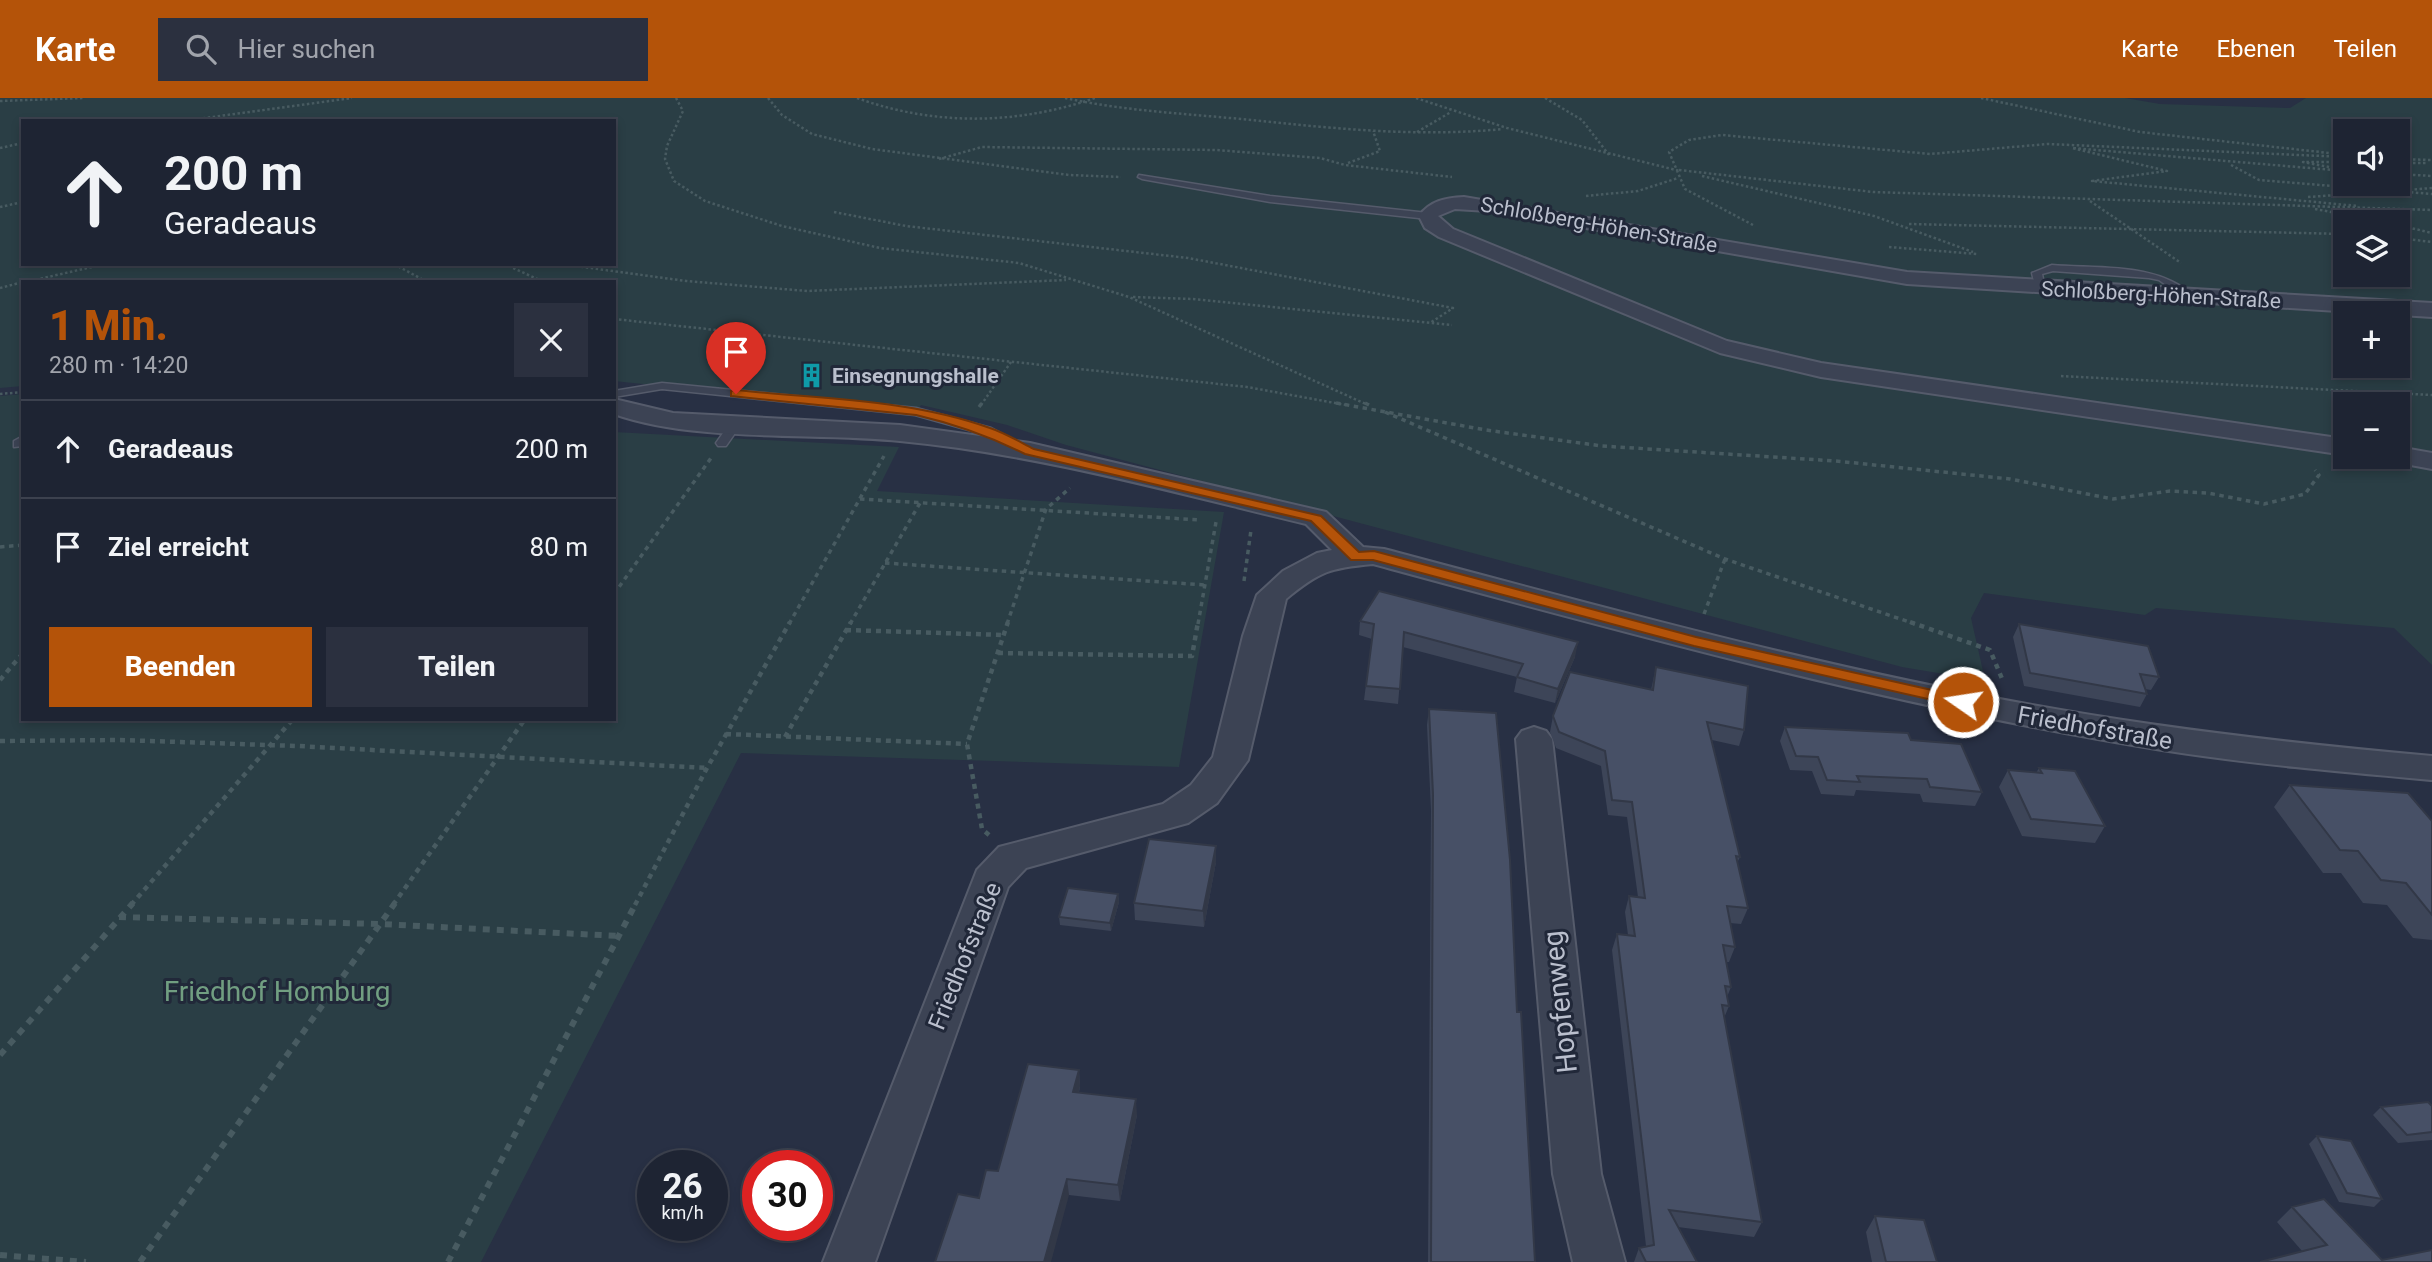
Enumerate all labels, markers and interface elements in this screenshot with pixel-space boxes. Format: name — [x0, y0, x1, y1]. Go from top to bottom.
search box — [158, 18, 648, 81]
text: Karte — [35, 30, 116, 69]
icon: search — [182, 30, 220, 68]
text: Hier suchen — [238, 34, 375, 64]
text: Karte — [2121, 35, 2178, 63]
text: Ebenen — [2216, 35, 2295, 63]
text: Teilen — [2333, 35, 2397, 63]
map controls — [2333, 119, 2410, 469]
button: sound — [2333, 119, 2410, 196]
text: 200 m — [164, 145, 303, 202]
icon: ahead — [49, 147, 140, 238]
street label: Schloßberg-Höhen-Straße — [1479, 192, 1719, 258]
text: Geradeaus — [164, 204, 317, 242]
button: layers — [2333, 210, 2410, 287]
street label: Schloßberg-Höhen-Straße — [2040, 277, 2282, 313]
text: 1 Min. — [49, 301, 168, 350]
button: + — [2333, 301, 2410, 378]
button: close — [514, 303, 588, 377]
pin — [706, 322, 766, 394]
icon: arrive — [717, 333, 755, 371]
text: 280 m · 14:20 — [49, 352, 188, 379]
building icon: Einsegnungshalle — [798, 362, 826, 390]
place label: Einsegnungshalle — [832, 364, 999, 388]
button: − — [2333, 392, 2410, 469]
icon: ahead — [49, 430, 87, 468]
text: Geradeaus — [108, 434, 233, 464]
text: 200 m — [515, 434, 588, 464]
icon: arrive — [49, 528, 87, 566]
text: Ziel erreicht — [108, 532, 249, 562]
text: 80 m — [530, 532, 588, 562]
button: Beenden — [49, 627, 312, 707]
button: Teilen — [326, 627, 588, 707]
position arrow — [1926, 665, 2000, 739]
street label: Friedhofstraße — [2016, 701, 2174, 755]
street label: Friedhofstraße — [923, 878, 1007, 1034]
street label: Hopfenweg — [1536, 929, 1584, 1075]
park label: Friedhof Homburg — [164, 975, 390, 1008]
speed limit sign: 30 — [742, 1150, 833, 1241]
text: 26 — [662, 1166, 703, 1207]
text: km/h — [661, 1202, 704, 1223]

